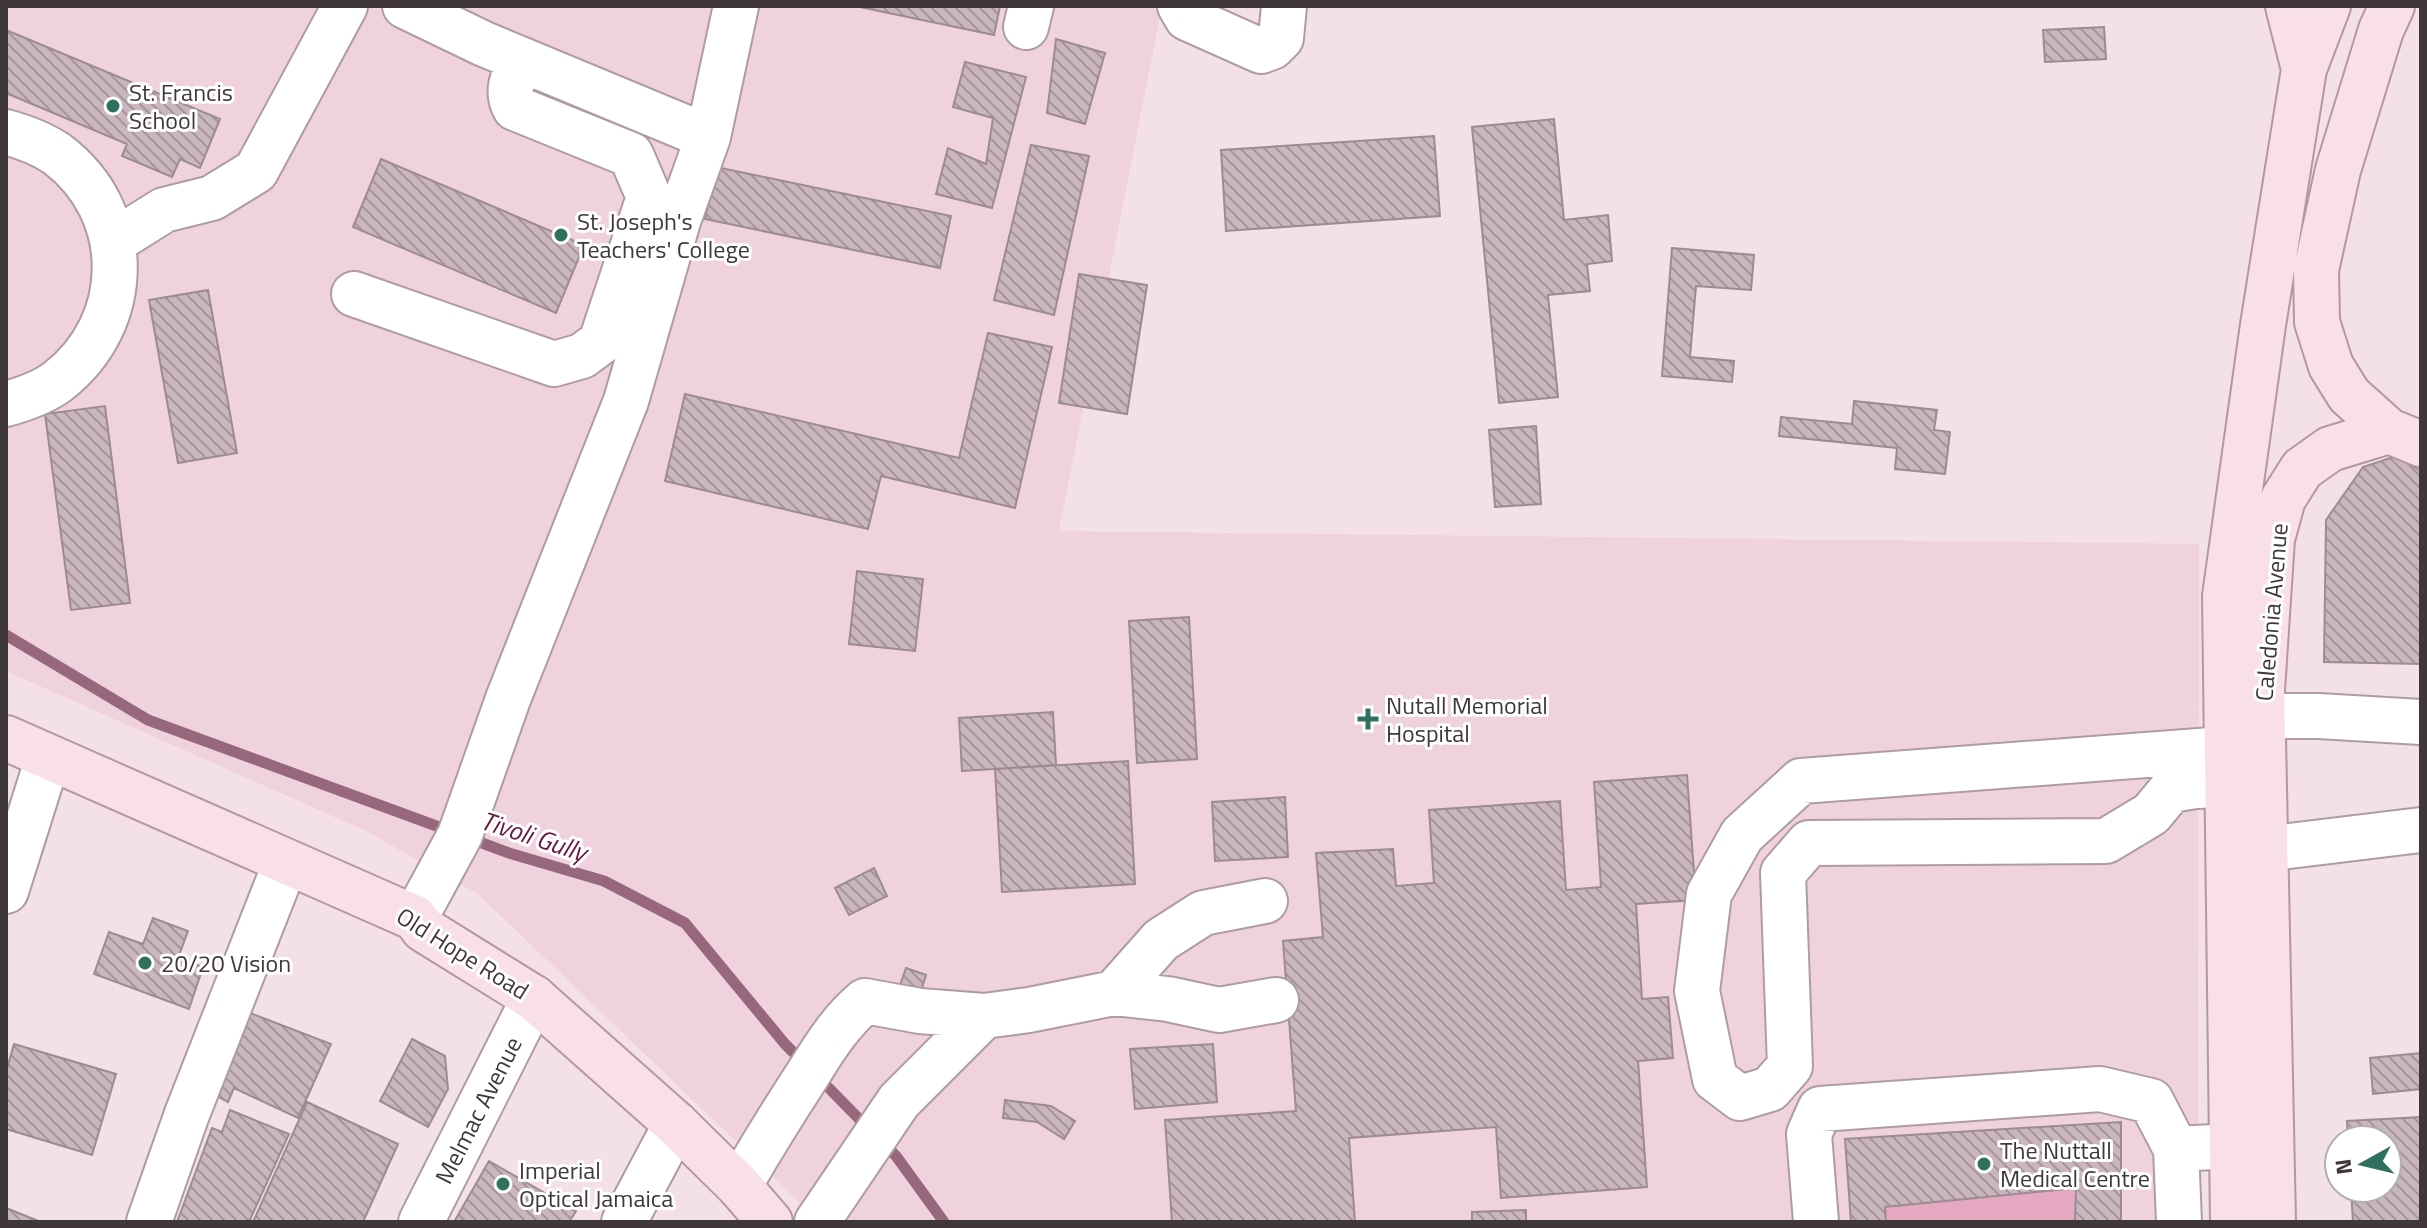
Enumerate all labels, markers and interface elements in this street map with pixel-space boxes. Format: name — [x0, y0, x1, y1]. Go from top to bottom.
place label: St. Francis School — [129, 74, 233, 138]
marker: St. Francis School — [104, 97, 122, 115]
place label: St. Joseph's Teachers' College — [577, 203, 750, 267]
marker: St. Joseph's Teachers' College — [552, 226, 570, 244]
street label: Caledonia Avenue — [2245, 521, 2297, 703]
place label: Nutall Memorial Hospital — [1386, 687, 1548, 751]
marker: Nutall Memorial Hospital — [1357, 708, 1379, 730]
water label: Tivoli Gully — [476, 801, 595, 872]
street label: Old Hope Road — [390, 898, 536, 1008]
place label: 20/20 Vision — [161, 945, 291, 981]
marker: 20/20 Vision — [136, 954, 154, 972]
street label: Melmac Avenue — [426, 1030, 530, 1190]
north arrow — [2323, 1124, 2403, 1204]
place label: The Nuttall Medical Centre — [2000, 1132, 2150, 1196]
place label: Imperial Optical Jamaica — [519, 1152, 673, 1216]
marker: The Nuttall Medical Centre — [1975, 1155, 1993, 1173]
text: N — [2325, 1157, 2361, 1177]
marker: Imperial Optical Jamaica — [494, 1175, 512, 1193]

